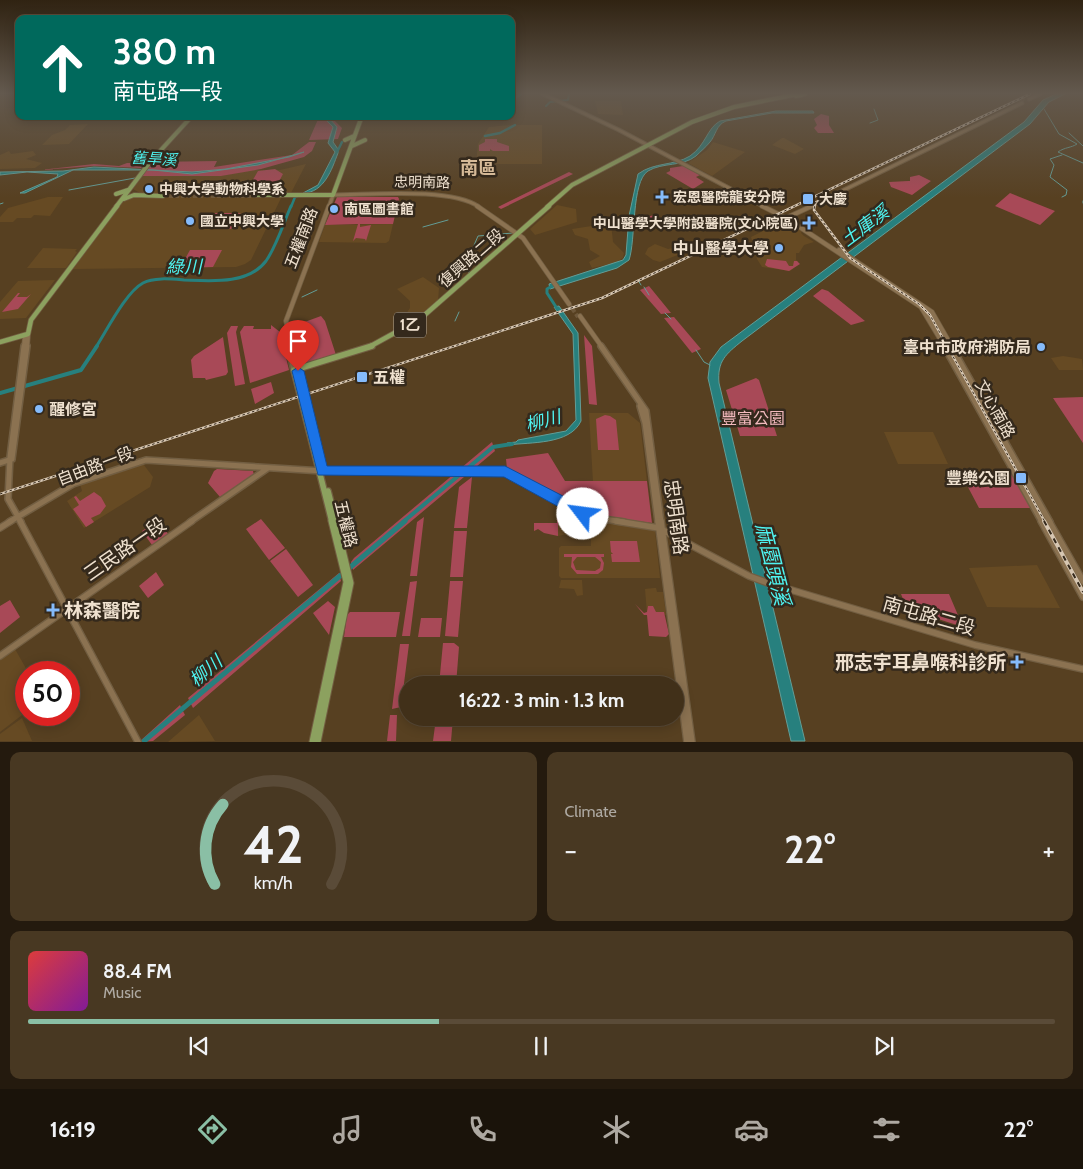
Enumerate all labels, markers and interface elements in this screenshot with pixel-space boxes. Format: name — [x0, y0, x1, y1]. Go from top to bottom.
text: 380 m — [113, 30, 216, 73]
icon: ahead — [30, 35, 95, 100]
text: 南屯路一段 — [113, 78, 223, 105]
water label: 舊旱溪 — [131, 149, 179, 169]
district label: 南區 — [460, 157, 496, 179]
street label: 忠明南路 — [394, 173, 450, 191]
place label: 中興大學動物科學系 — [159, 180, 285, 198]
marker: 中興大學動物科學系 — [143, 183, 155, 195]
place label: 宏恩醫院龍安分院 — [673, 188, 785, 206]
marker: 宏恩醫院龍安分院 — [655, 190, 669, 204]
place label: 大慶 — [819, 190, 847, 208]
marker: 大慶 — [801, 192, 815, 206]
water label: 土庫溪 — [837, 199, 896, 251]
place label: 南區圖書館 — [344, 200, 414, 218]
marker: 南區圖書館 — [328, 203, 340, 215]
street label: 五權南路 — [281, 205, 321, 271]
place label: 國立中興大學 — [200, 212, 284, 230]
place label: 中山醫學大學附設醫院(文心院區) — [593, 214, 798, 232]
marker: 國立中興大學 — [184, 215, 196, 227]
marker: 中山醫學大學附設醫院(文心院區) — [802, 216, 816, 230]
street label: 復興路二段 — [435, 225, 507, 291]
place label: 中山醫學大學 — [673, 239, 769, 258]
marker: 中山醫學大學 — [773, 242, 785, 254]
water label: 綠川 — [166, 256, 204, 278]
road number: 1乙 — [394, 312, 426, 338]
pin — [277, 320, 319, 371]
icon: arrive — [284, 327, 312, 355]
place label: 臺中市政府消防局 — [903, 338, 1031, 357]
marker: 臺中市政府消防局 — [1035, 341, 1047, 353]
place label: 五權 — [373, 368, 405, 387]
marker: 五權 — [355, 370, 369, 384]
street label: 文心南路 — [971, 376, 1019, 442]
place label: 醒修宮 — [49, 400, 97, 419]
marker: 醒修宮 — [33, 403, 45, 415]
water label: 柳川 — [523, 405, 565, 436]
park label: 豐富公園 — [721, 409, 785, 428]
street label: 自由路一段 — [54, 443, 136, 489]
place label: 豐樂公園 — [946, 469, 1010, 488]
marker: 豐樂公園 — [1014, 471, 1028, 485]
street label: 忠明南路 — [659, 478, 693, 556]
position arrow — [556, 487, 608, 539]
street label: 五權路 — [331, 498, 361, 550]
street label: 三民路一段 — [79, 512, 171, 586]
water label: 麻園頭溪 — [751, 520, 796, 611]
street label: 南屯路二段 — [880, 592, 978, 640]
place label: 林森醫院 — [64, 599, 140, 622]
marker: 林森醫院 — [46, 603, 60, 617]
water label: 柳川 — [185, 650, 228, 691]
place label: 邢志宇耳鼻喉科診所 — [835, 651, 1006, 674]
marker: 邢志宇耳鼻喉科診所 — [1010, 655, 1024, 669]
speed limit sign: 50 — [15, 661, 80, 726]
text: 16:22 · 3 min · 1.3 km — [459, 689, 624, 712]
text: Climate — [565, 802, 617, 821]
text: 42 — [243, 813, 303, 876]
text: 22° — [784, 826, 835, 873]
text: − — [565, 833, 577, 867]
text: + — [1043, 833, 1055, 867]
text: km/h — [254, 872, 293, 893]
text: 88.4 FM — [103, 960, 172, 983]
text: Music — [103, 983, 141, 1002]
icon: previous — [185, 1032, 213, 1060]
icon: pause — [527, 1032, 555, 1060]
icon: next — [870, 1032, 898, 1060]
icon: directions — [195, 1112, 230, 1147]
icon: music — [330, 1112, 365, 1147]
icon: phone — [465, 1112, 500, 1147]
icon: climate — [599, 1112, 634, 1147]
icon: car — [734, 1112, 769, 1147]
icon: filters — [869, 1112, 904, 1147]
text: 16:19 — [50, 1116, 96, 1143]
text: 22° — [1004, 1116, 1033, 1143]

